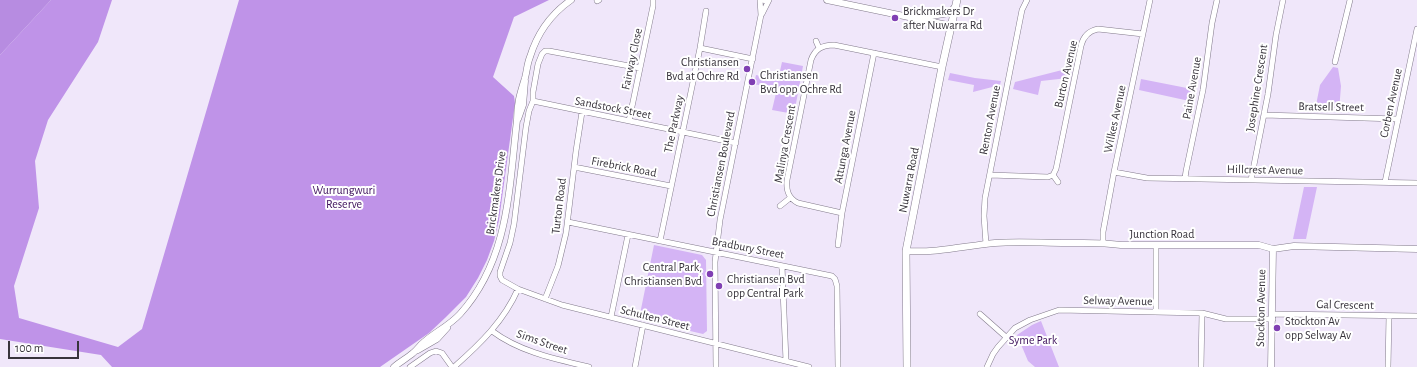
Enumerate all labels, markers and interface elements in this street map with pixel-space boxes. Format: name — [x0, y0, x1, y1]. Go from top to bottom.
place label: Brickmakers Dr after Nuwarra Rd — [903, 4, 982, 32]
marker: Brickmakers Dr after Nuwarra Rd — [890, 13, 900, 23]
street label: Fairway Close — [618, 27, 646, 91]
street label: Burton Avenue — [1051, 39, 1081, 109]
street label: Josephine Crescent — [1243, 43, 1271, 133]
place label: Christiansen Bvd at Ochre Rd — [666, 55, 739, 83]
street label: Paine Avenue — [1179, 56, 1205, 120]
marker: Christiansen Bvd at Ochre Rd — [742, 64, 752, 74]
street label: Corben Avenue — [1377, 67, 1405, 139]
place label: Christiansen Bvd opp Ochre Rd — [760, 68, 842, 96]
marker: Christiansen Bvd opp Ochre Rd — [747, 77, 757, 87]
street label: Renton Avenue — [976, 84, 1004, 156]
street label: Wilkes Avenue — [1101, 84, 1129, 154]
street label: Sandstock Street — [574, 94, 652, 122]
street label: The Parkway — [661, 94, 687, 154]
street label: Bratsell Street — [1298, 99, 1364, 115]
street label: Malinya Crescent — [771, 104, 799, 184]
street label: Attunga Avenue — [831, 109, 859, 185]
street label: Christiansen Boulevard — [704, 110, 738, 218]
street label: Nuwarra Road — [896, 146, 922, 214]
street label: Brickmakers Drive — [483, 150, 509, 236]
street label: Firebrick Road — [590, 154, 658, 180]
street label: Hillcrest Avenue — [1227, 162, 1303, 178]
street label: Turton Road — [548, 177, 570, 235]
park label: Wurrungwuri Reserve — [313, 183, 375, 211]
street label: Junction Road — [1130, 227, 1194, 241]
street label: Bradbury Street — [711, 234, 785, 262]
place label: Central Park, Christiansen Bvd — [624, 260, 702, 288]
marker: Central Park, Christiansen Bvd — [705, 269, 715, 279]
street label: Stockton Avenue — [1253, 269, 1269, 347]
place label: Christiansen Bvd opp Central Park — [727, 272, 805, 300]
marker: Christiansen Bvd opp Central Park — [714, 281, 724, 291]
street label: Selway Avenue — [1083, 293, 1153, 309]
street label: Gal Crescent — [1316, 297, 1374, 313]
street label: Schulten Street — [619, 302, 691, 334]
place label: Stockton Av opp Selway Av — [1285, 314, 1351, 342]
marker: Stockton Av opp Selway Av — [1272, 323, 1282, 333]
street label: Sims Street — [515, 327, 569, 357]
scale bar — [10, 333, 81, 359]
park label: Syme Park — [1009, 333, 1057, 347]
text: 100 m — [15, 342, 43, 354]

